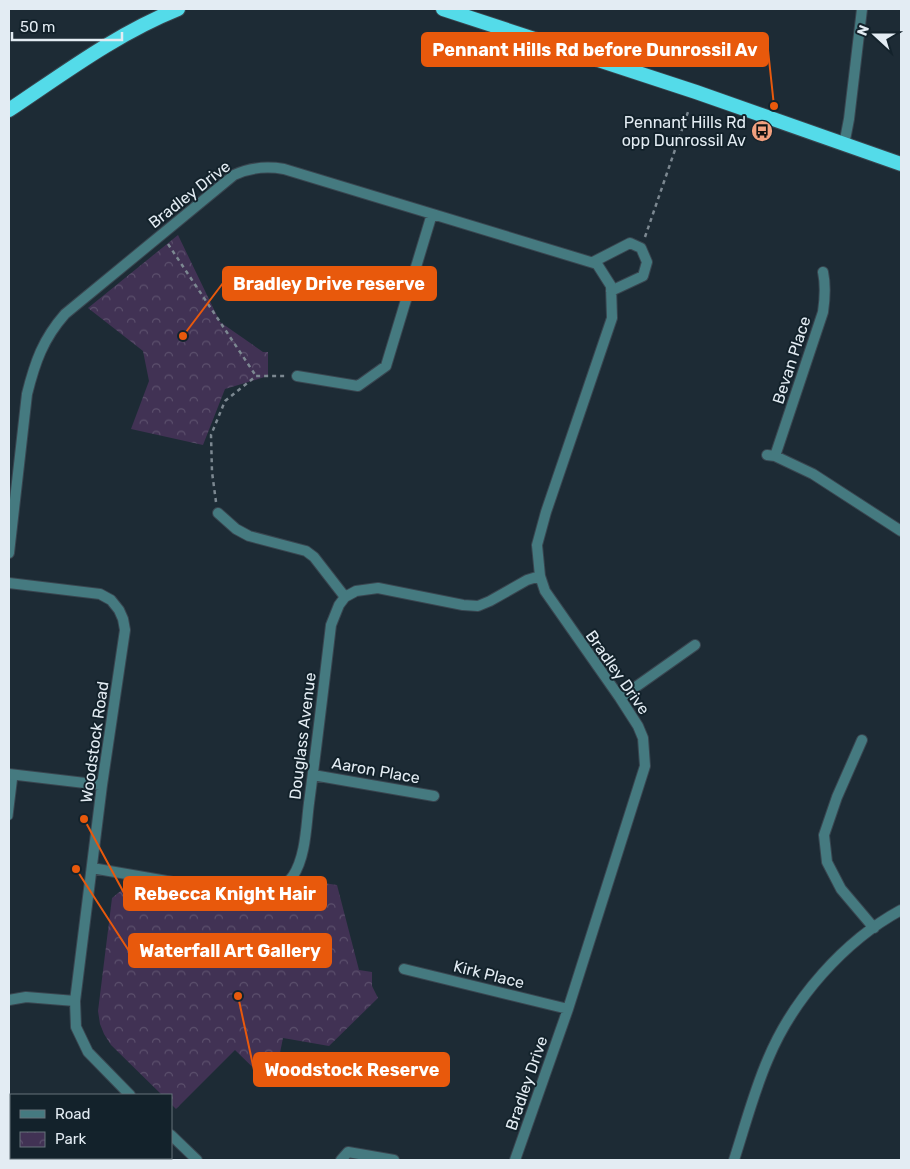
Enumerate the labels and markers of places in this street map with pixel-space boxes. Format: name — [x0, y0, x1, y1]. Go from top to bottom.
callout: Pennant Hills Rd before Dunrossil Av — [422, 33, 768, 66]
place label: Pennant Hills Rd opp Dunrossil Av — [622, 113, 746, 150]
bus stop icon: Pennant Hills Rd opp Dunrossil Av — [750, 119, 774, 143]
callout: Bradley Drive reserve — [223, 267, 436, 300]
callout: Rebecca Knight Hair — [124, 877, 326, 910]
callout: Waterfall Art Gallery — [129, 934, 331, 967]
callout: Woodstock Reserve — [254, 1053, 449, 1086]

